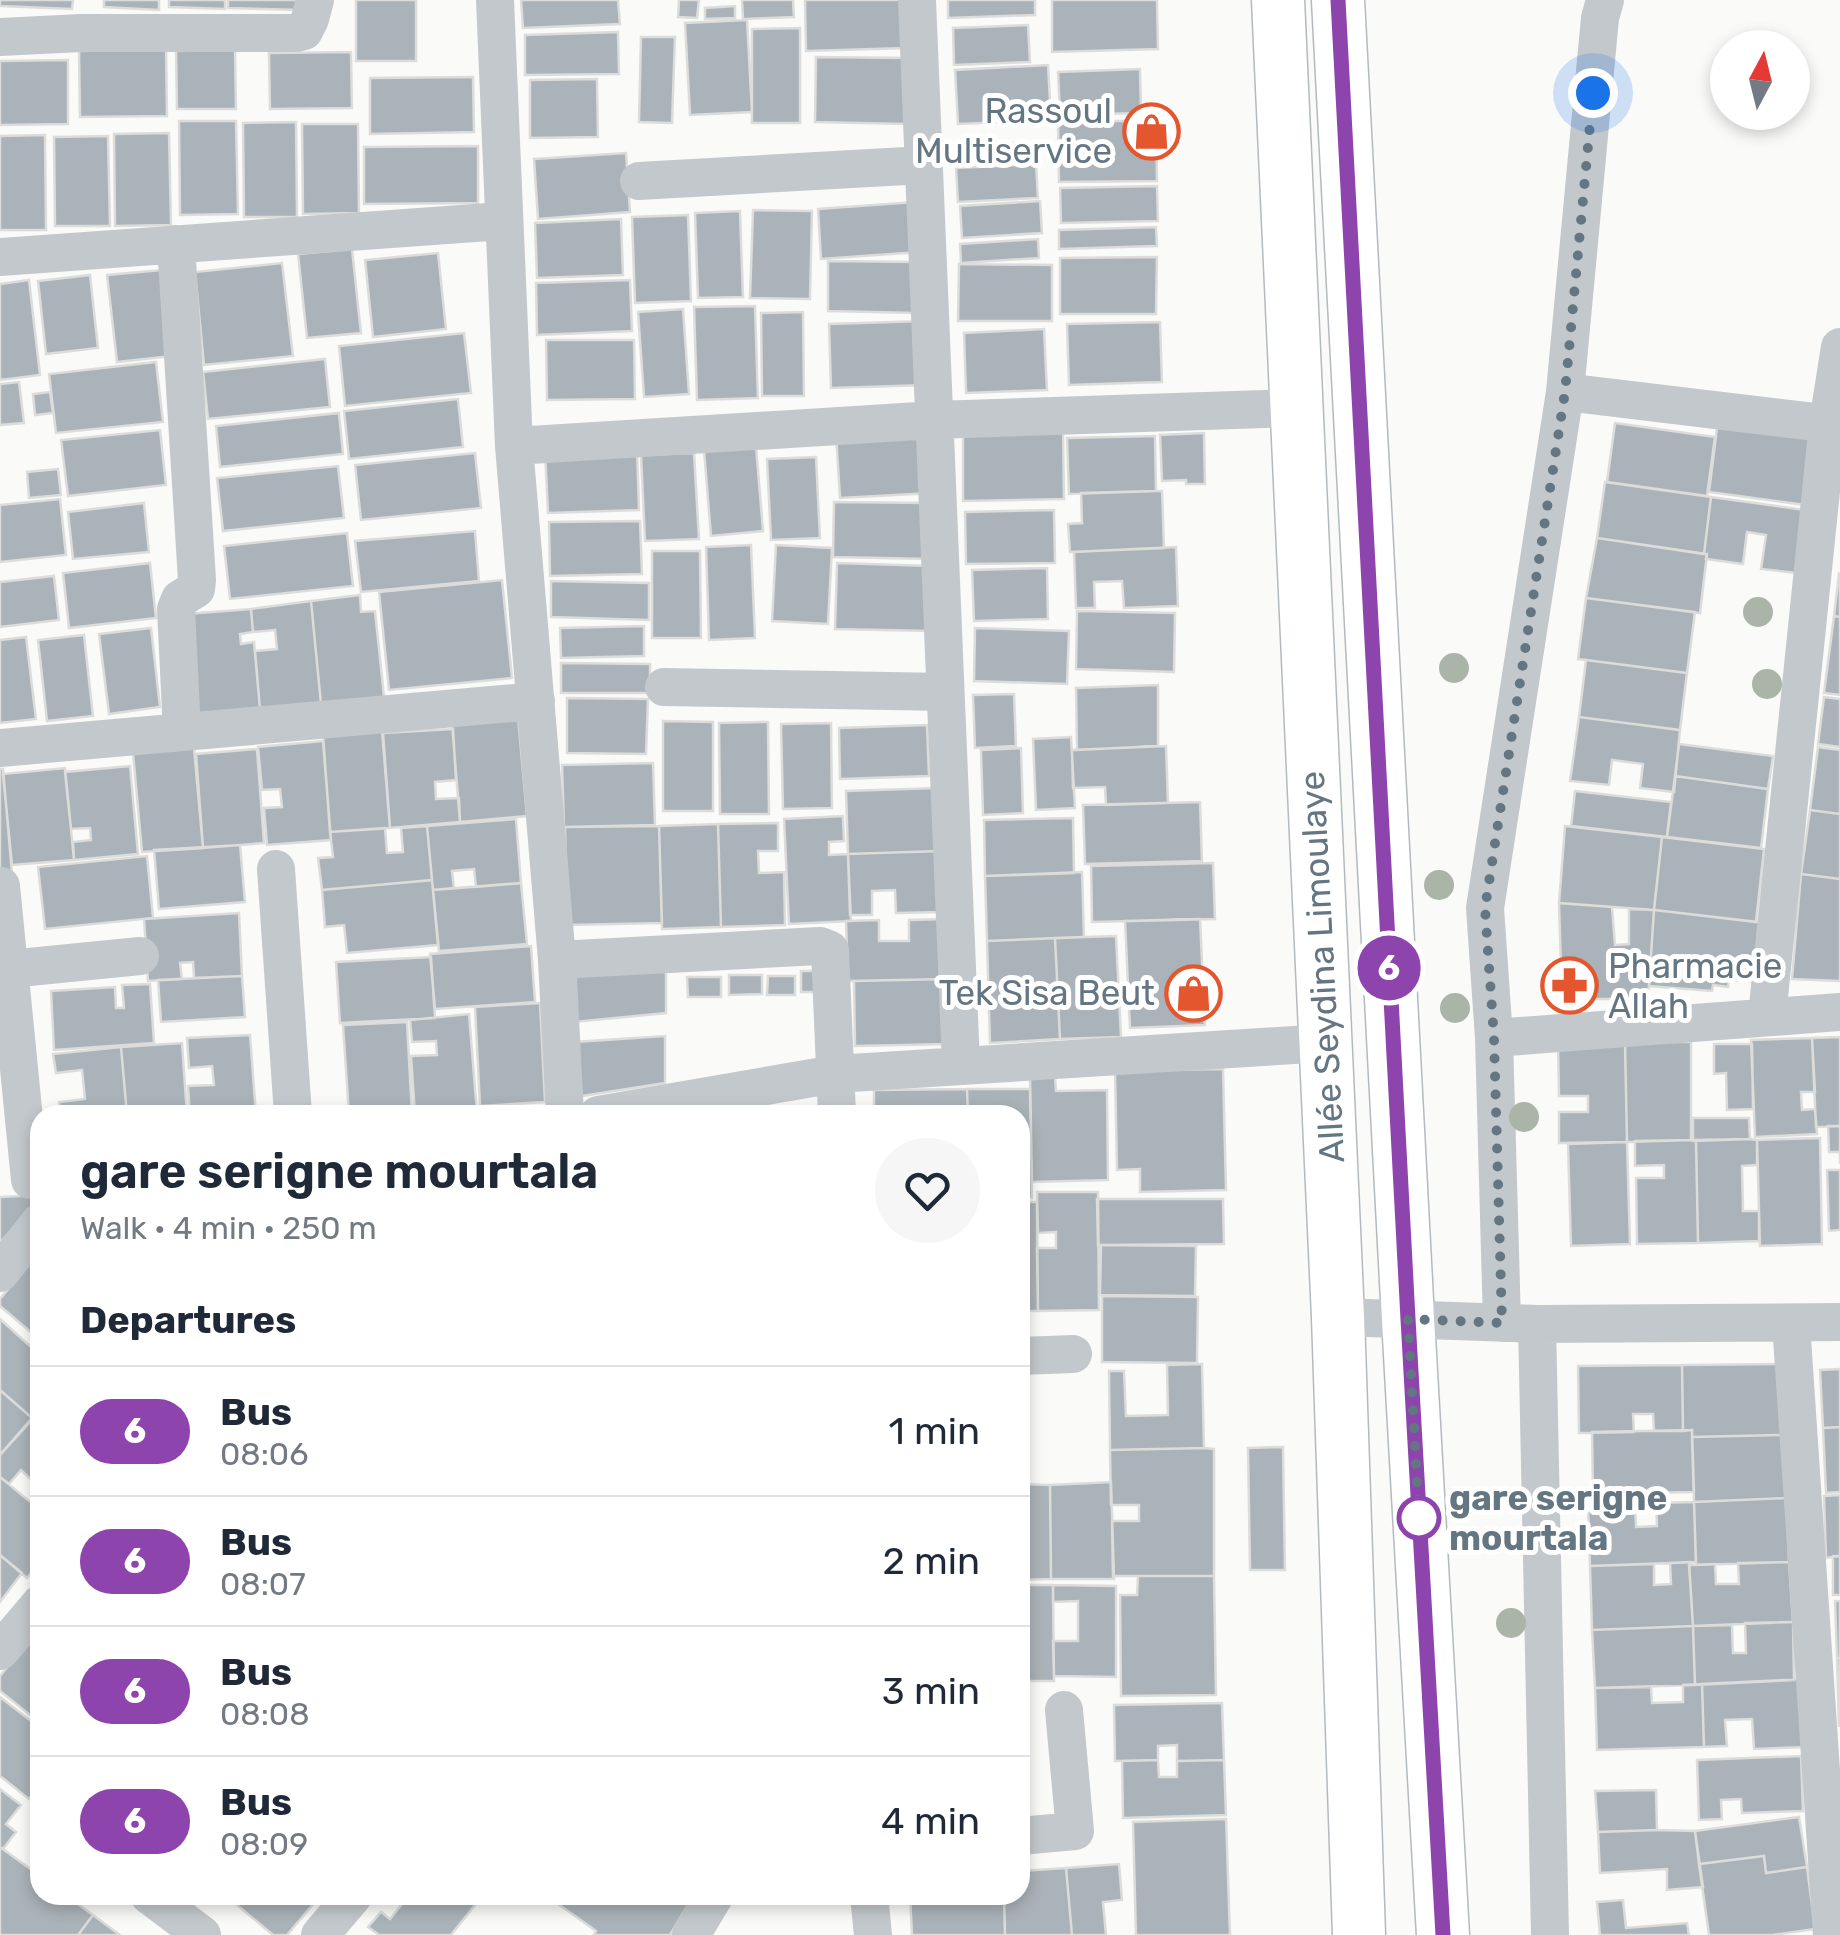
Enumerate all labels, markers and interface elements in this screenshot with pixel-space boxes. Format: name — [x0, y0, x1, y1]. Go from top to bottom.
north arrow — [1710, 30, 1810, 130]
map controls — [1710, 30, 1810, 130]
your location — [1568, 68, 1618, 118]
place label: Rassoul Multiservice — [915, 90, 1112, 172]
shop icon: Rassoul Multiservice — [1121, 101, 1181, 161]
street label: Allée Seydina Limoulaye — [1291, 770, 1353, 1164]
line badge: 6 — [1356, 936, 1422, 1000]
place label: Pharmacie Allah — [1608, 945, 1782, 1027]
text: 6 — [1378, 947, 1400, 989]
pharmacy icon: Pharmacie Allah — [1539, 956, 1599, 1016]
shop icon: Tek Sisa Beut — [1164, 963, 1224, 1023]
place label: Tek Sisa Beut — [938, 972, 1155, 1014]
button: heart — [875, 1138, 980, 1243]
text: gare serigne mourtala — [80, 1143, 598, 1200]
text: Walk · 4 min · 250 m — [80, 1209, 377, 1247]
text: Departures — [80, 1297, 296, 1343]
text: Bus — [220, 1389, 292, 1435]
text: 1 min — [888, 1408, 980, 1454]
text: 6 — [124, 1410, 146, 1452]
text: 08:06 — [220, 1435, 308, 1473]
place label: gare serigne mourtala — [1449, 1477, 1667, 1559]
marker: gare serigne mourtala — [1398, 1497, 1440, 1539]
text: Bus — [220, 1519, 292, 1565]
text: 2 min — [882, 1538, 980, 1584]
text: 6 — [124, 1540, 146, 1582]
text: 08:07 — [220, 1565, 306, 1603]
text: Bus — [220, 1649, 292, 1695]
text: 3 min — [882, 1668, 980, 1714]
text: 6 — [124, 1670, 146, 1712]
text: 08:08 — [220, 1695, 310, 1733]
text: Bus — [220, 1779, 292, 1825]
text: 4 min — [881, 1798, 980, 1844]
text: 6 — [124, 1800, 146, 1842]
text: 08:09 — [220, 1825, 308, 1863]

